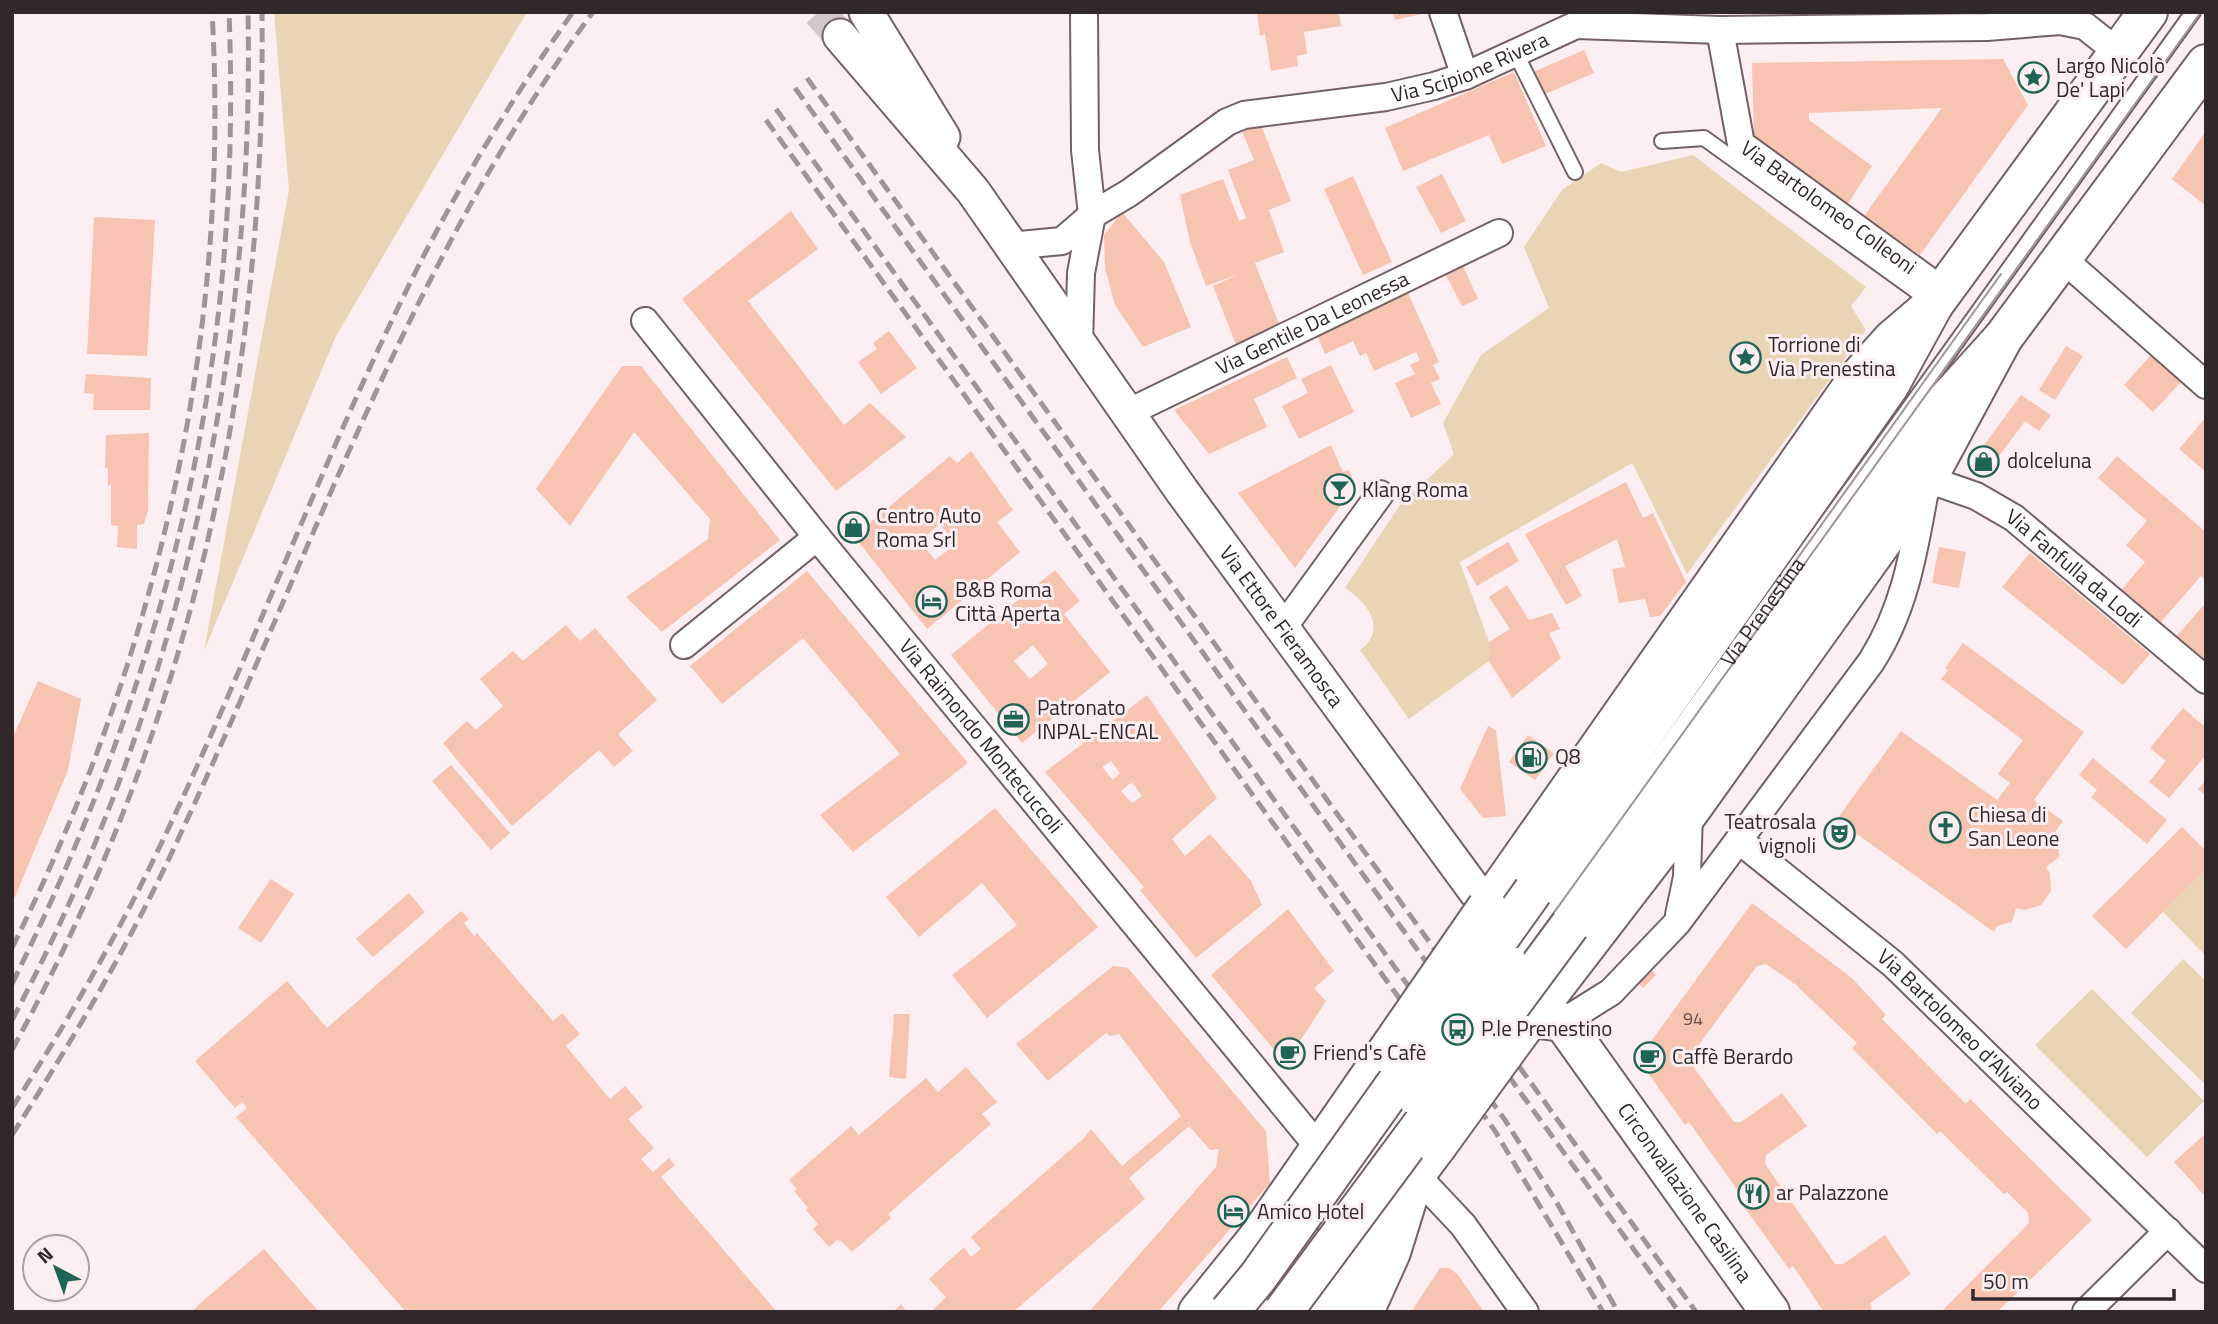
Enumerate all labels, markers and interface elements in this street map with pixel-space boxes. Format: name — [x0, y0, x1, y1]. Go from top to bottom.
street label: Via Scipione Rivera — [1388, 23, 1554, 110]
place label: Largo Nicolò De' Lapi — [2056, 49, 2165, 105]
place icon: Largo Nicolò De' Lapi — [2016, 61, 2050, 95]
street label: Via Bartolomeo Colleoni — [1734, 132, 1924, 282]
street label: Via Gentile Da Leonessa — [1210, 262, 1414, 383]
place label: Torrione di Via Prenestina — [1768, 328, 1896, 384]
place icon: Torrione di Via Prenestina — [1728, 340, 1762, 374]
shop icon: dolceluna — [1967, 444, 2001, 478]
place label: dolceluna — [2007, 444, 2092, 476]
bar icon: Klang Roma — [1322, 473, 1356, 507]
place label: Klang Roma — [1362, 473, 1468, 505]
place label: Centro Auto Roma Srl — [876, 499, 981, 555]
street label: Via Fanfulla da Lodi — [2001, 500, 2150, 635]
shop icon: Centro Auto Roma Srl — [836, 511, 870, 545]
street label: Via Ettore Fieramosca — [1212, 538, 1353, 714]
street label: Via Prenestina — [1712, 550, 1812, 673]
place label: B&B Roma Città Aperta — [955, 573, 1061, 629]
hotel icon: B&B Roma Città Aperta — [915, 585, 949, 619]
street label: Via Raimondo Montecuccoli — [892, 631, 1071, 840]
place label: Patronato INPAL-ENCAL — [1037, 691, 1158, 747]
office icon: Patronato INPAL-ENCAL — [997, 703, 1031, 737]
fuel station icon: Q8 — [1515, 740, 1549, 774]
place label: Q8 — [1555, 740, 1581, 772]
place label: Chiesa di San Leone — [1968, 798, 2059, 854]
place label: Teatrosala vignoli — [1725, 805, 1816, 861]
church icon: Chiesa di San Leone — [1928, 810, 1962, 844]
theatre icon: Teatrosala vignoli — [1822, 817, 1856, 851]
street label: Via Bartolomeo d'Alviano — [1871, 940, 2051, 1117]
house number: 94 — [1683, 1005, 1703, 1032]
bus stop icon: P.le Prenestino — [1441, 1012, 1475, 1046]
place label: P.le Prenestino — [1481, 1012, 1612, 1044]
cafe icon: Friend's Cafè — [1273, 1036, 1307, 1070]
place label: Friend's Cafè — [1313, 1036, 1426, 1068]
cafe icon: Caffè Berardo — [1632, 1040, 1666, 1074]
place label: Caffè Berardo — [1672, 1040, 1793, 1072]
street label: Circonvallazione Casilina — [1610, 1096, 1761, 1289]
restaurant icon: ar Palazzone — [1736, 1176, 1770, 1210]
place label: ar Palazzone — [1776, 1176, 1889, 1208]
hotel icon: Amico Hotel — [1217, 1195, 1251, 1229]
place label: Amico Hotel — [1257, 1195, 1364, 1227]
north arrow — [21, 1233, 91, 1303]
text: N — [30, 1240, 59, 1270]
scale bar — [1973, 1258, 2174, 1302]
text: 50 m — [1983, 1265, 2029, 1297]

